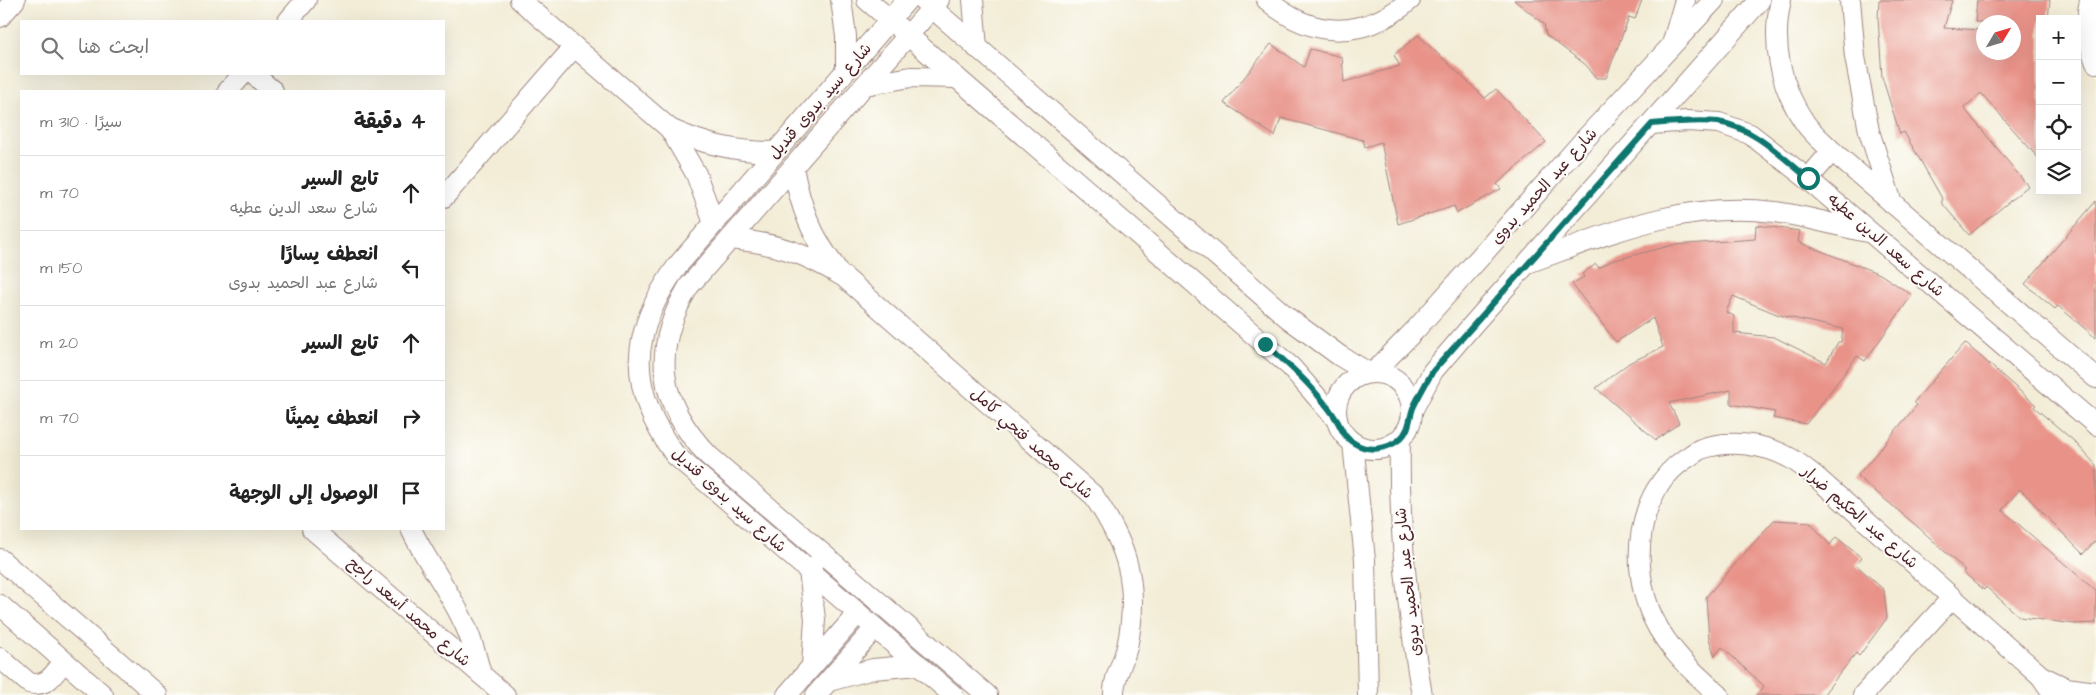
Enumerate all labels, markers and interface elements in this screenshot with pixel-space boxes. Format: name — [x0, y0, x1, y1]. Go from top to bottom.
north arrow — [1976, 15, 2021, 60]
map controls — [2036, 15, 2081, 195]
button: + — [2036, 15, 2081, 60]
search box — [20, 20, 445, 75]
icon: search — [38, 34, 66, 62]
text: ابحث هنا — [78, 34, 149, 61]
street label: شارع سيد بدوى قنديل — [763, 38, 877, 164]
button: − — [2036, 60, 2081, 105]
button: locate — [2036, 105, 2081, 150]
text: 4 دقيقة — [354, 107, 425, 136]
text: سيرًا · 310 m — [40, 111, 122, 133]
street label: شارع عبد الحميد بدوى — [1486, 123, 1602, 249]
button: layers — [2036, 150, 2081, 195]
text: تابع السير — [303, 166, 378, 193]
route start — [1797, 167, 1820, 190]
icon: ahead — [397, 179, 425, 207]
text: 70 m — [40, 182, 79, 204]
street label: شارع سعد الدين عطيه — [1823, 188, 1949, 302]
text: شارع سعد الدين عطيه — [230, 197, 378, 219]
text: انعطف يسارًا — [281, 241, 378, 268]
icon: left — [397, 254, 425, 282]
text: 150 m — [40, 257, 82, 279]
text: شارع عبد الحميد بدوى — [228, 272, 378, 294]
icon: ahead — [397, 329, 425, 357]
text: تابع السير — [303, 330, 378, 357]
text: 20 m — [40, 332, 78, 354]
route end — [1254, 333, 1277, 356]
street label: شارع محمد فتحي كامل — [964, 382, 1098, 506]
icon: right — [397, 404, 425, 432]
text: انعطف يمينًا — [286, 405, 378, 432]
text: 70 m — [40, 407, 79, 429]
street label: شارع سيد بدوى قنديل — [667, 442, 791, 558]
street label: شارع عبد الحكيم ضرار — [1795, 459, 1923, 574]
icon: arrive — [397, 479, 425, 507]
text: الوصول إلى الوجهة — [229, 480, 378, 507]
street label: شارع عبد الحميد بدوى — [1389, 506, 1427, 658]
street label: شارع محمد أسعد راجح — [343, 552, 475, 672]

